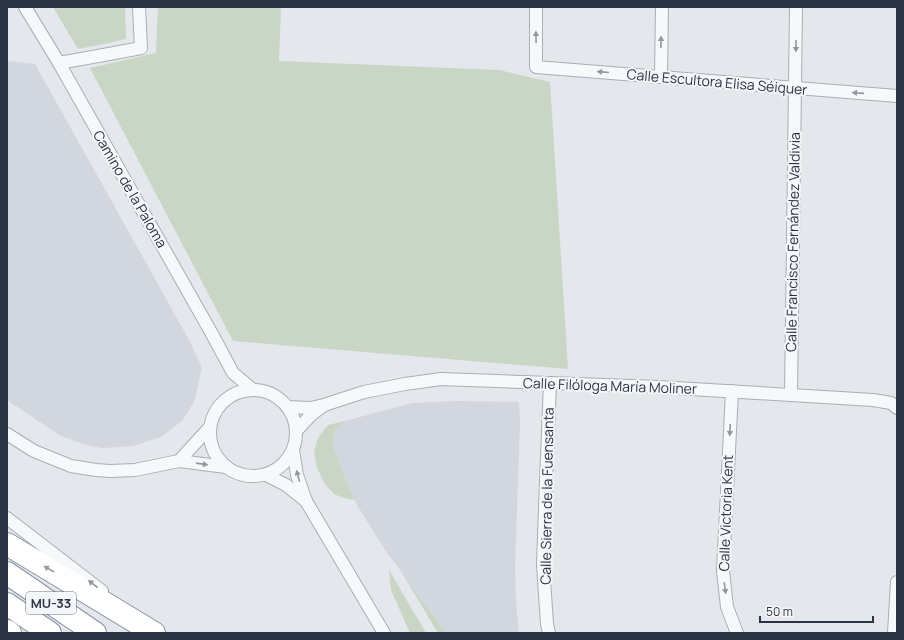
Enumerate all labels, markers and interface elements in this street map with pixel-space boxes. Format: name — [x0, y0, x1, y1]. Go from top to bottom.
one-way arrow — [533, 30, 539, 43]
one-way arrow — [658, 35, 664, 48]
one-way arrow — [793, 40, 799, 53]
street label: Calle Escultora Elisa Séiquer — [626, 64, 808, 99]
one-way arrow — [597, 69, 609, 76]
one-way arrow — [852, 90, 864, 97]
street label: Camino de la Paloma — [89, 127, 172, 251]
street label: Calle Francisco Fernández Valdivia — [781, 132, 804, 352]
street label: Calle Filóloga María Moliner — [523, 373, 697, 398]
street label: Calle Sierra de la Fuensanta — [535, 407, 558, 585]
one-way arrow — [727, 424, 734, 436]
street label: Calle Victoria Kent — [714, 454, 737, 572]
one-way arrow — [196, 461, 208, 467]
one-way arrow — [295, 469, 301, 481]
one-way arrow — [43, 566, 55, 573]
one-way arrow — [87, 579, 98, 588]
one-way arrow — [722, 582, 728, 594]
road number: MU-33 — [26, 592, 76, 614]
scale bar — [760, 598, 873, 624]
text: 50 m — [766, 603, 793, 620]

